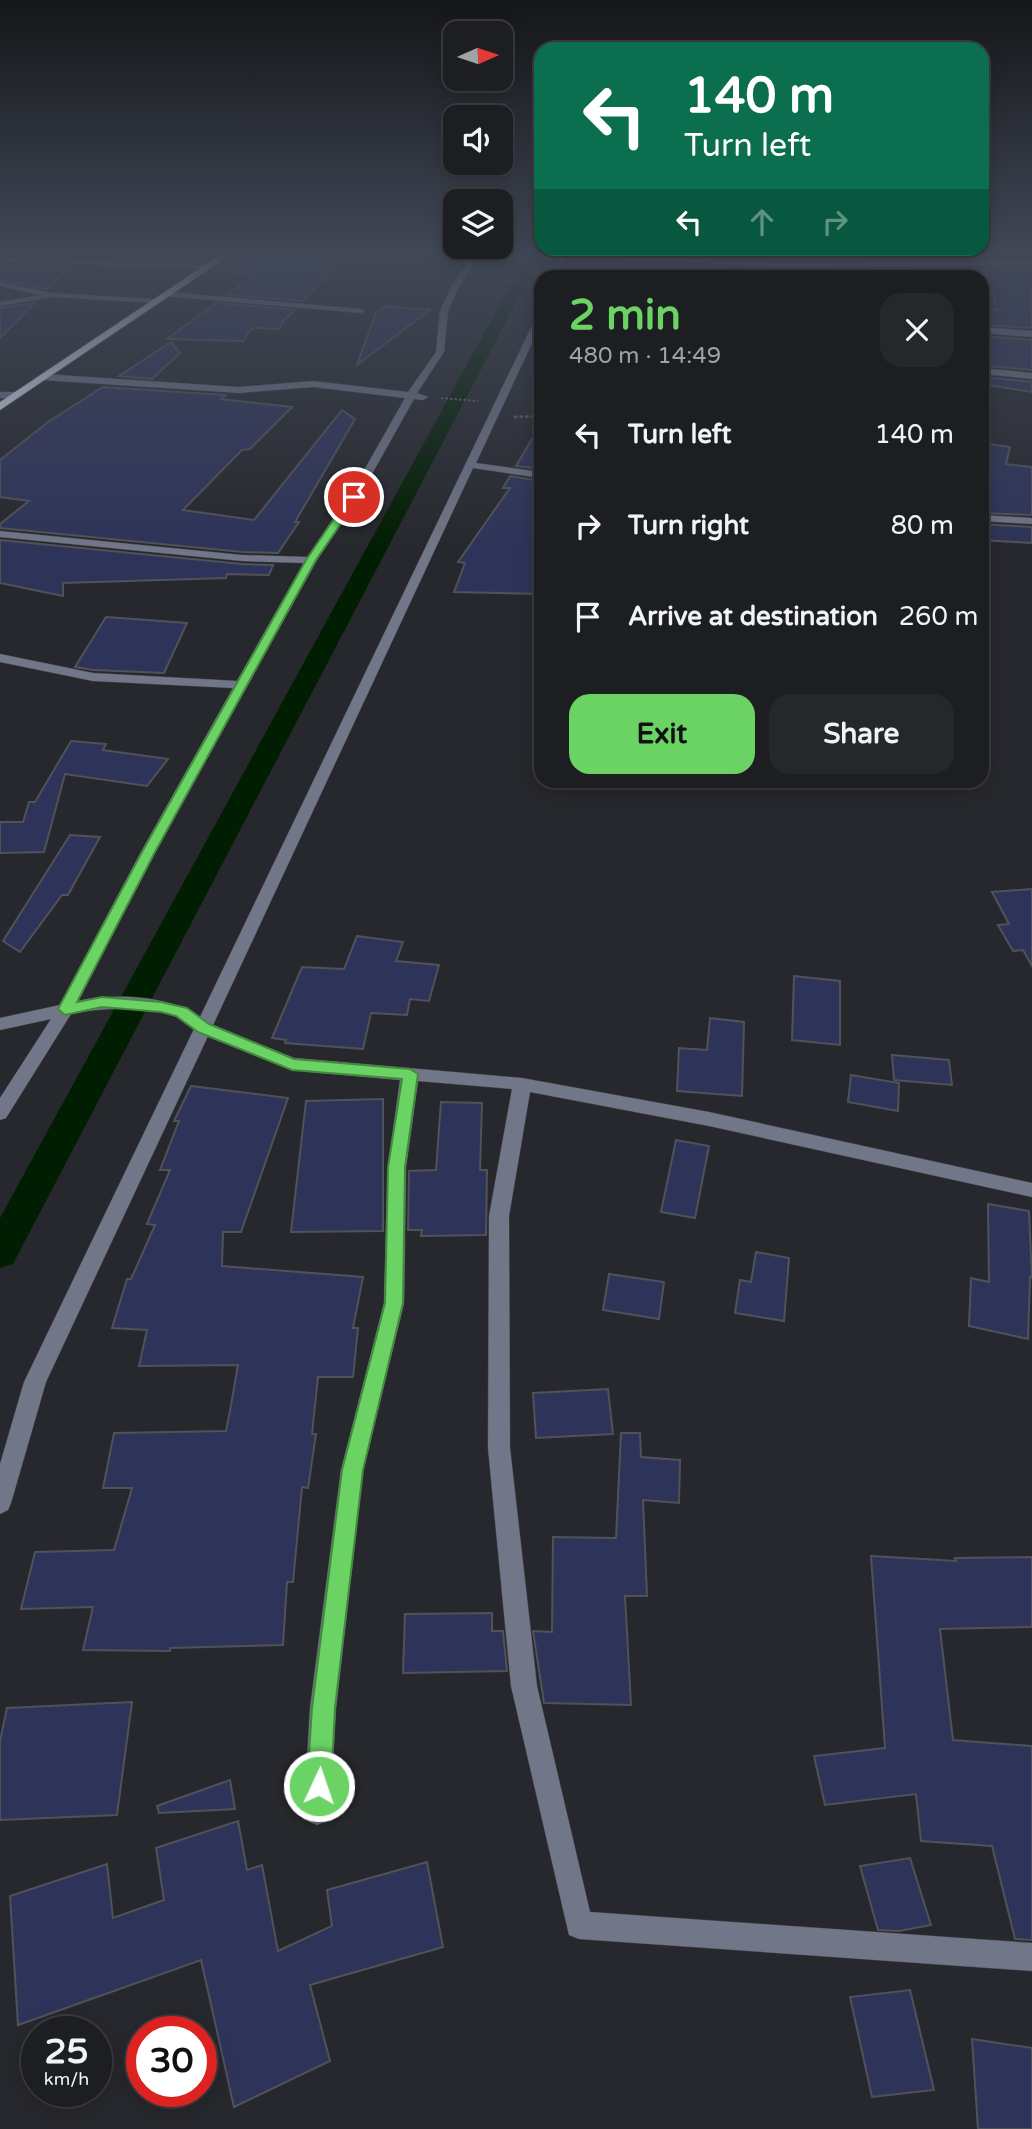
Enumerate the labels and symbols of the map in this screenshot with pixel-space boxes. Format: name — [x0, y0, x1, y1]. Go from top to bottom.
north arrow — [443, 21, 513, 91]
pin — [324, 467, 384, 527]
position arrow — [282, 1749, 356, 1823]
speed limit sign: 30 — [126, 2016, 217, 2107]

